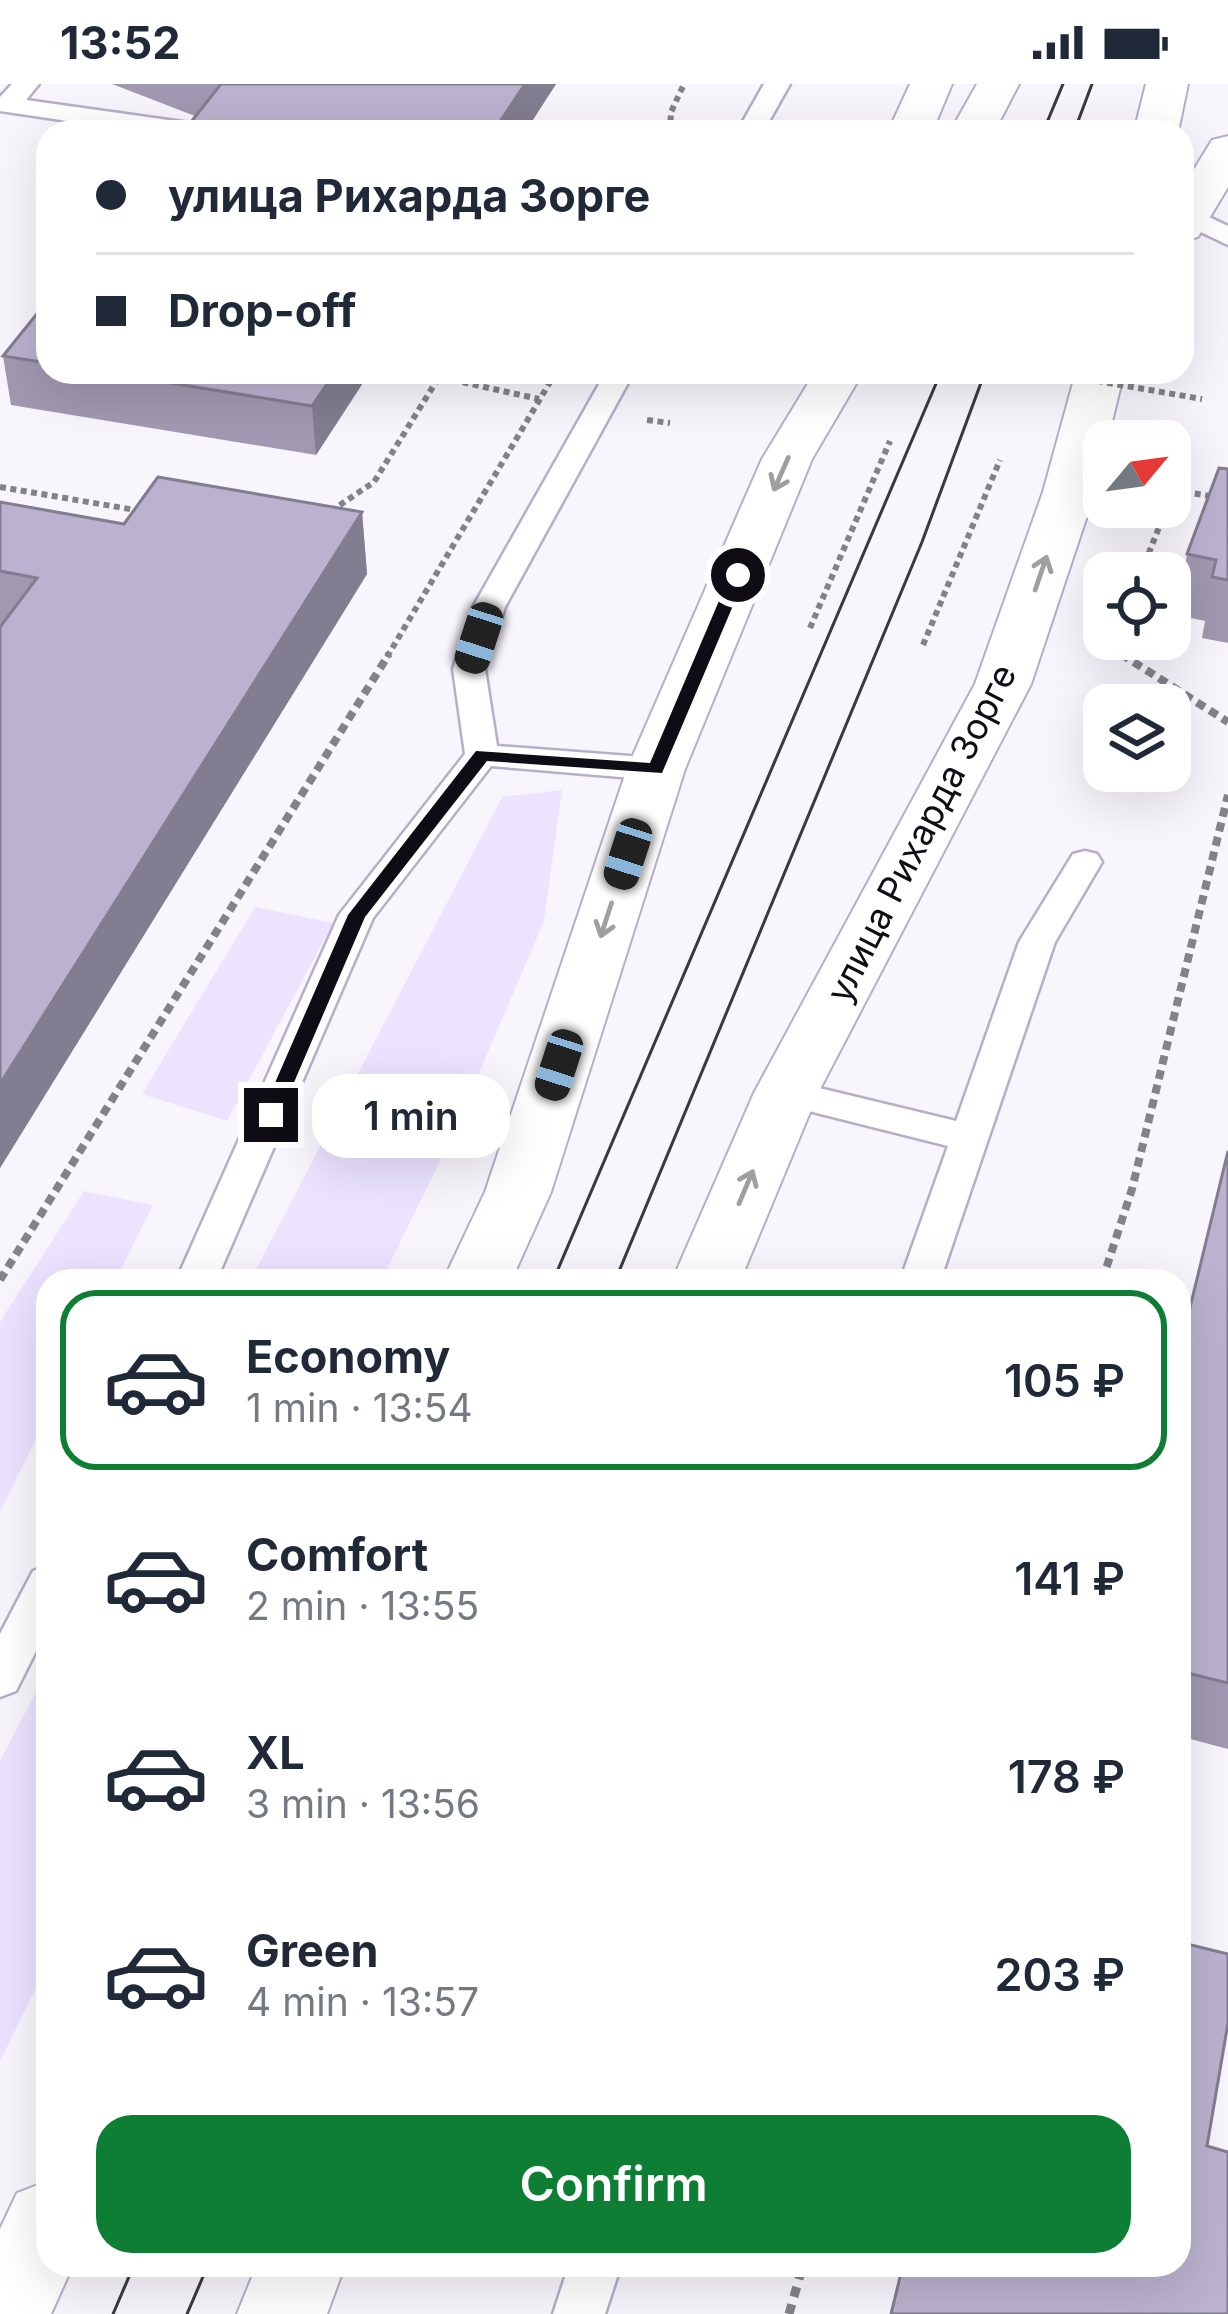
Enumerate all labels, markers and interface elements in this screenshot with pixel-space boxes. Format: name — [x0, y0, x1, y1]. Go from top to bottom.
text: 13:52 — [60, 15, 181, 70]
text: улица Рихарда Зорге — [168, 168, 650, 223]
text: Drop-off — [168, 283, 356, 338]
north arrow — [1083, 420, 1191, 528]
map controls — [1083, 420, 1191, 792]
one-way arrow — [769, 455, 791, 491]
route start — [711, 548, 765, 602]
button: locate — [1083, 552, 1191, 660]
one-way arrow — [1032, 555, 1053, 592]
car — [451, 598, 507, 678]
street label: улица Рихарда Зорге — [817, 657, 1025, 1009]
button: layers — [1083, 684, 1191, 792]
car — [600, 814, 656, 894]
one-way arrow — [594, 900, 616, 938]
car — [531, 1025, 587, 1105]
callout: 1 min — [313, 1073, 511, 1157]
route end — [244, 1088, 298, 1142]
text: 1 min — [363, 1092, 459, 1139]
one-way arrow — [737, 1169, 758, 1206]
icon: car — [102, 1326, 210, 1434]
text: Economy — [246, 1329, 450, 1384]
text: 105 ₽ — [1004, 1353, 1125, 1408]
text: 1 min · 13:54 — [246, 1384, 473, 1431]
icon: car — [102, 1524, 210, 1632]
text: Comfort — [246, 1527, 428, 1582]
text: 141 ₽ — [1014, 1551, 1125, 1606]
text: 2 min · 13:55 — [246, 1582, 479, 1629]
icon: car — [102, 1722, 210, 1830]
text: XL — [246, 1725, 305, 1780]
text: 178 ₽ — [1008, 1749, 1125, 1804]
text: 3 min · 13:56 — [246, 1780, 480, 1827]
icon: car — [102, 1920, 210, 2028]
text: Green — [246, 1923, 379, 1978]
text: 203 ₽ — [995, 1947, 1125, 2002]
text: 4 min · 13:57 — [246, 1978, 479, 2025]
button: Confirm — [96, 2115, 1131, 2253]

